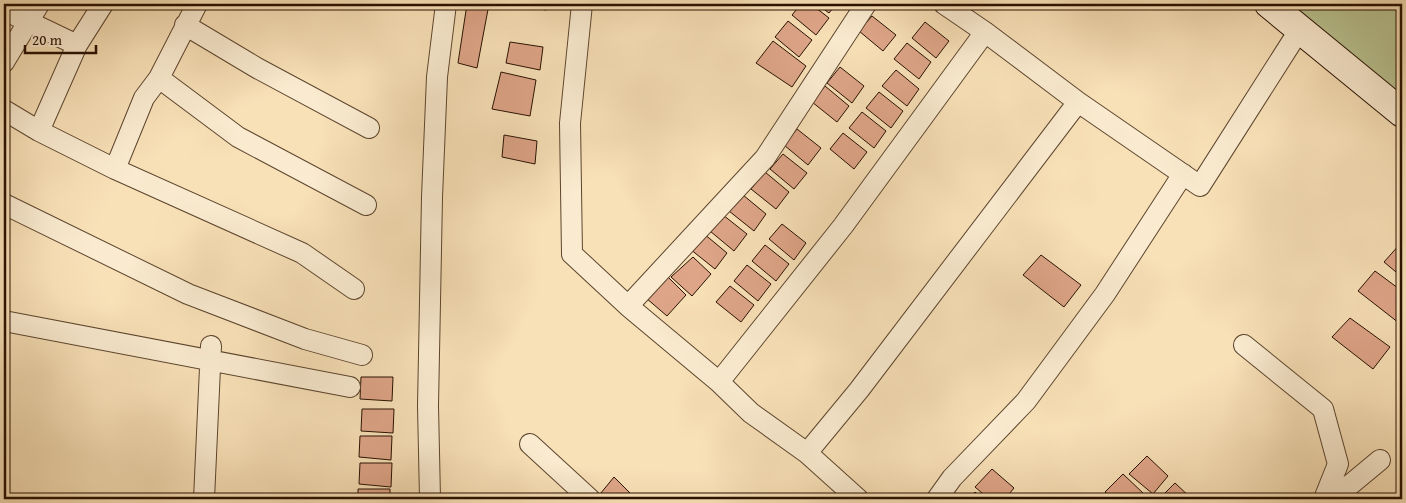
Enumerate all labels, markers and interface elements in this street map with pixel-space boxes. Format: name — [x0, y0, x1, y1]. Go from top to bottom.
scale bar — [25, 22, 96, 54]
text: 20 m — [32, 29, 63, 50]

